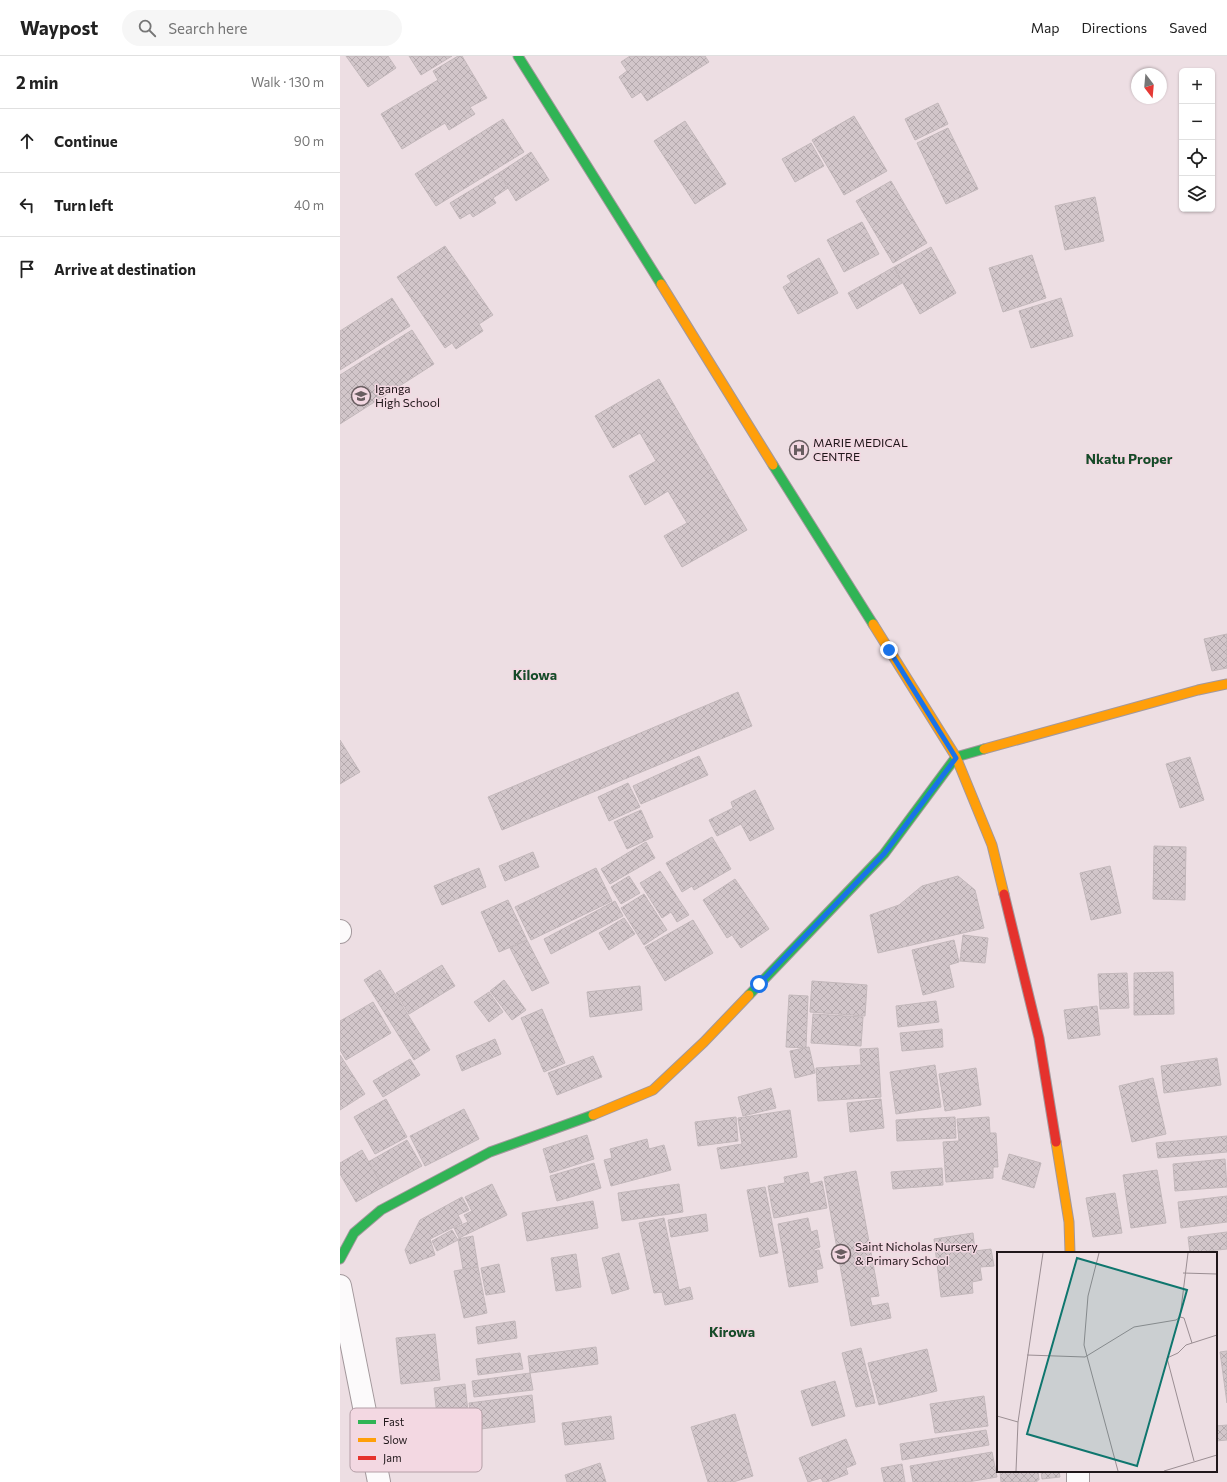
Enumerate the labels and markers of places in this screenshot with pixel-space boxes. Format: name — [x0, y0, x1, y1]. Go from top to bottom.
place label: Iganga High School — [375, 381, 440, 409]
school or university icon: Iganga High School — [350, 385, 372, 407]
place label: MARIE MEDICAL CENTRE — [813, 435, 908, 463]
hospital icon: MARIE MEDICAL CENTRE — [788, 439, 810, 461]
place label: Saint Nicholas Nursery & Primary School — [855, 1239, 978, 1267]
school or university icon: Saint Nicholas Nursery & Primary School — [830, 1243, 852, 1265]

